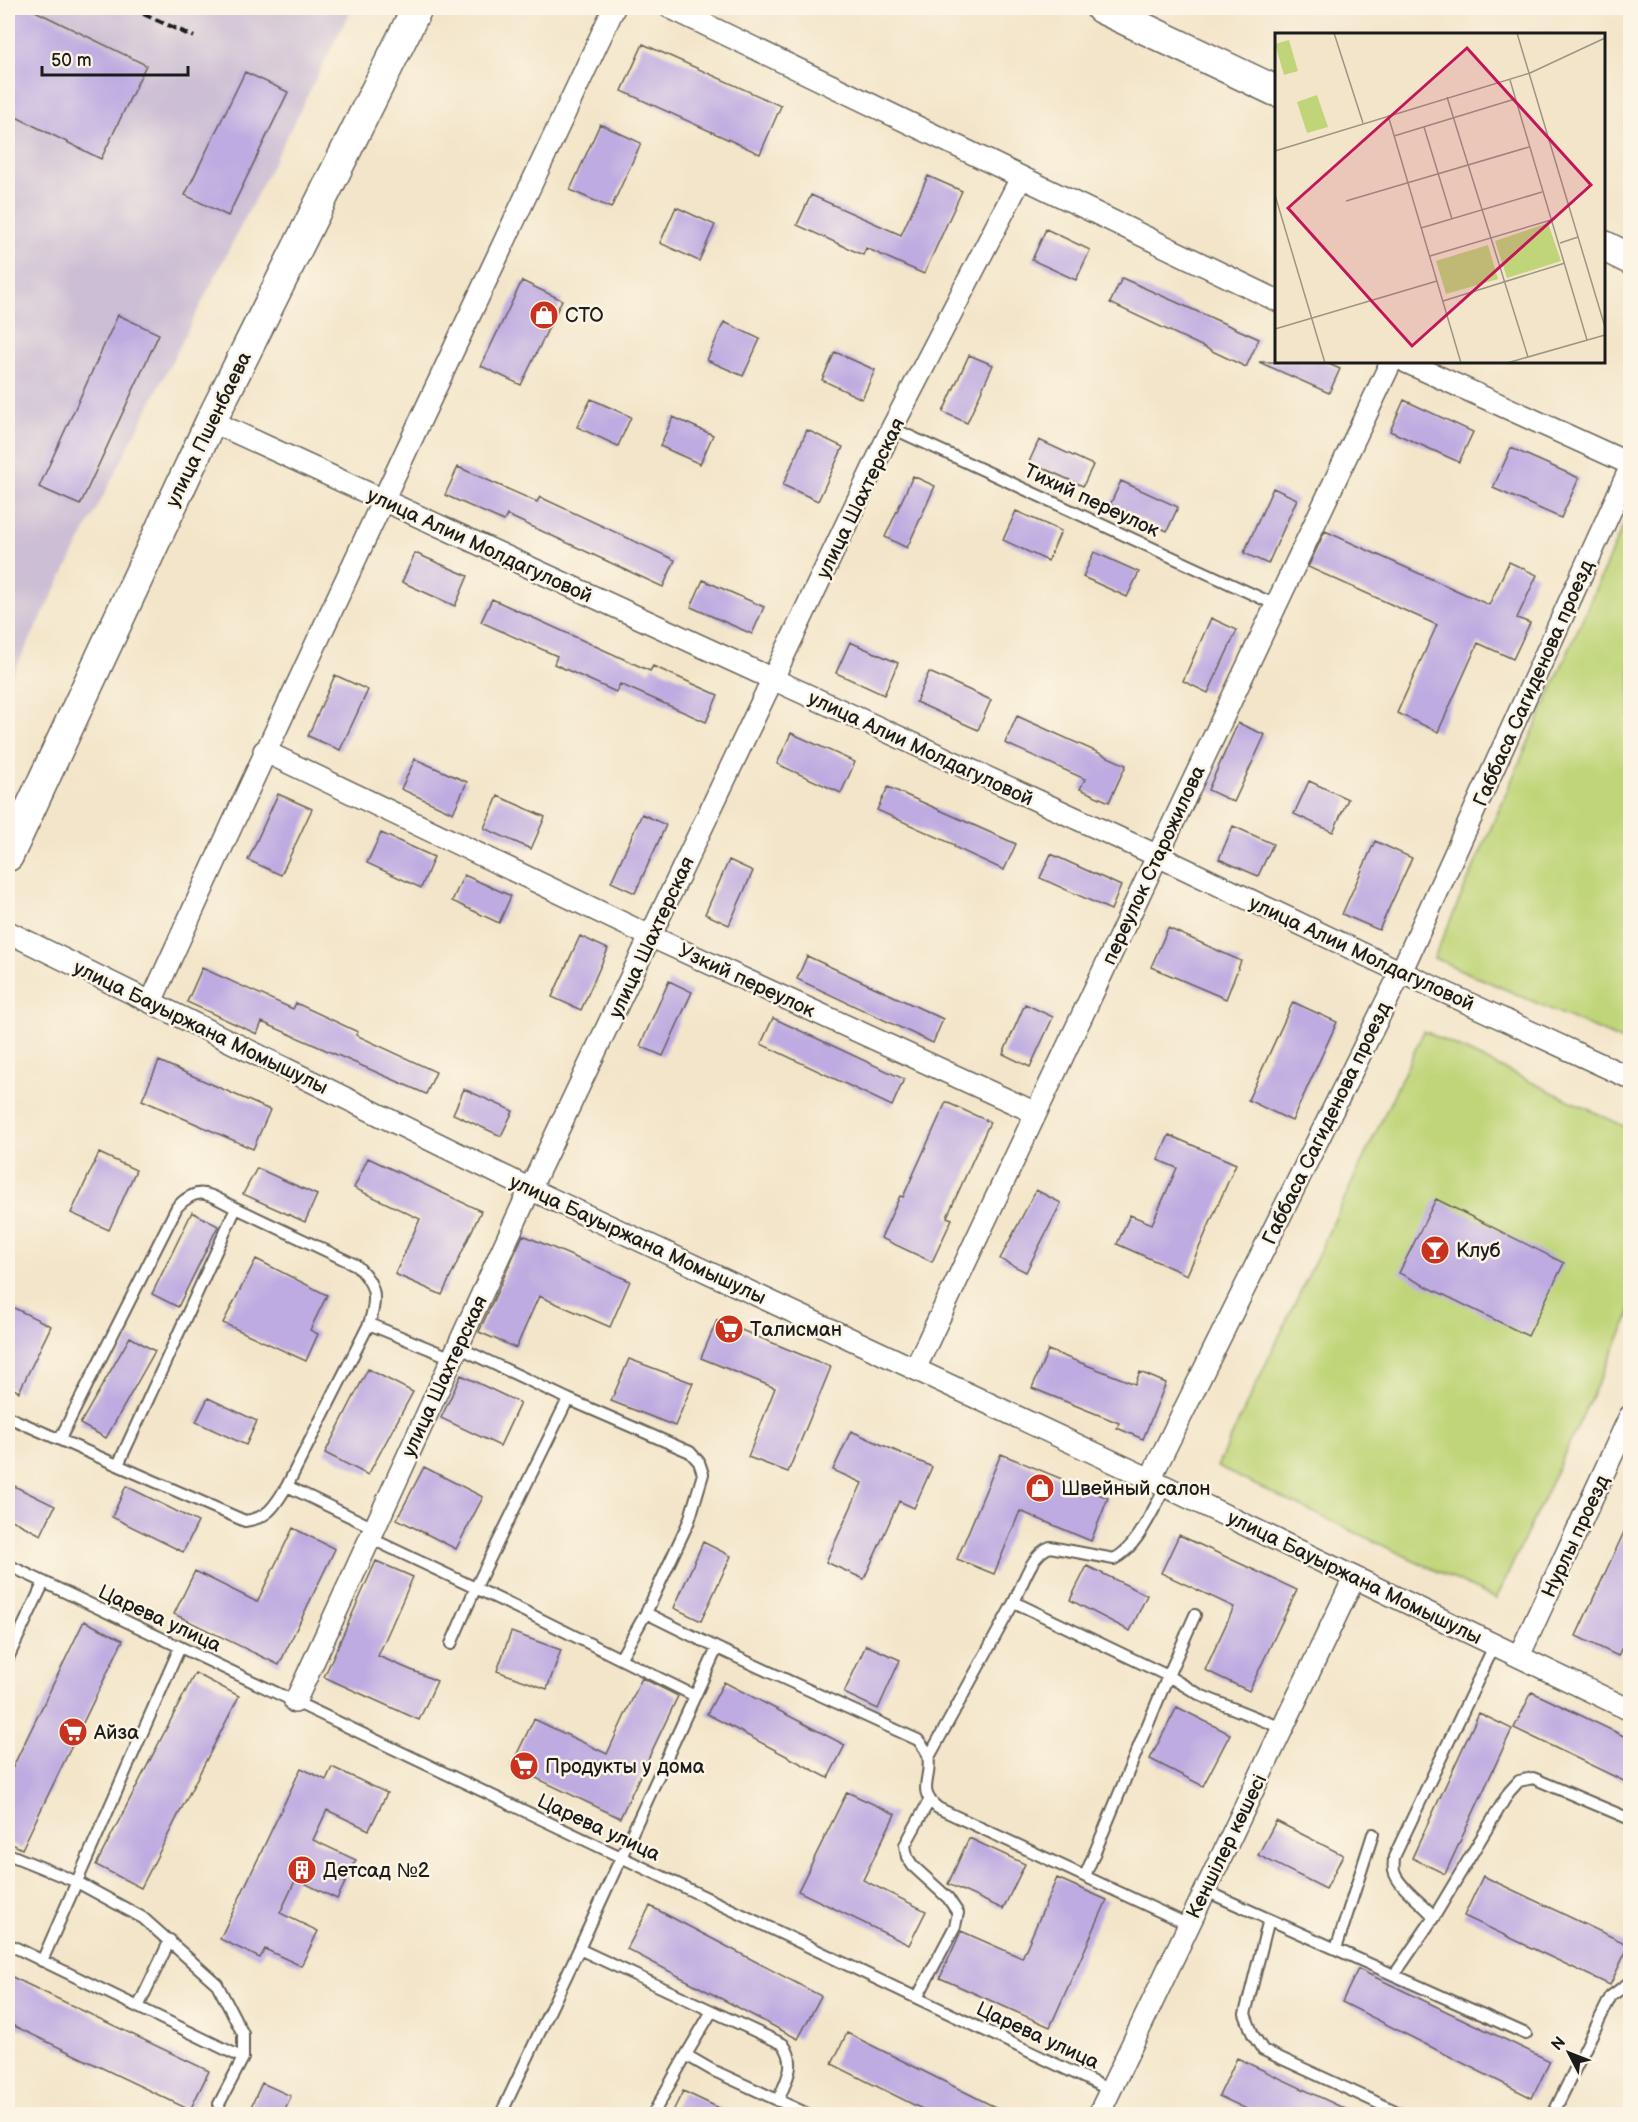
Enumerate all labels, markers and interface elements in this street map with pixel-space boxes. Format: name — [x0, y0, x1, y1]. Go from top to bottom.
inset map — [1275, 33, 1605, 363]
scale bar — [42, 39, 188, 77]
text: 50 m — [51, 50, 92, 71]
shop icon: СТО — [528, 299, 560, 331]
place label: СТО — [565, 304, 604, 328]
street label: улица Пшенбаева — [161, 348, 257, 511]
street label: улица Шахтерская — [812, 414, 910, 583]
street label: Тихий переулок — [1020, 459, 1163, 543]
street label: улица Алии Молдагуловой — [363, 483, 596, 609]
street label: Габбаса Сагиденова проезд — [1469, 557, 1599, 810]
street label: улица Алии Молдагуловой — [804, 686, 1037, 812]
street label: переулок Старожилова — [1097, 762, 1211, 969]
street label: улица Шахтерская — [604, 853, 700, 1022]
street label: улица Алии Молдагуловой — [1245, 891, 1478, 1017]
street label: Узкий переулок — [674, 939, 819, 1023]
street label: улица Бауыржана Момышулы — [69, 956, 332, 1100]
street label: Габбаса Сагиденова проезд — [1258, 998, 1396, 1249]
street label: улица Бауыржана Момышулы — [506, 1170, 770, 1310]
bar icon: Клуб — [1419, 1234, 1451, 1266]
place label: Клуб — [1456, 1239, 1500, 1263]
street label: улица Шахтерская — [397, 1292, 493, 1461]
supermarket icon: Талисман — [713, 1313, 745, 1345]
place label: Талисман — [750, 1318, 842, 1342]
street label: Нурлы проезд — [1537, 1471, 1615, 1602]
shop icon: Швейный салон — [1024, 1472, 1056, 1504]
place label: Швейный салон — [1061, 1477, 1211, 1501]
street label: улица Бауыржана Момышулы — [1223, 1506, 1486, 1650]
street label: Царева улица — [94, 1580, 225, 1658]
supermarket icon: Айза — [57, 1716, 89, 1748]
place label: Айза — [93, 1721, 139, 1745]
supermarket icon: Продукты у дома — [508, 1750, 540, 1782]
place label: Продукты у дома — [545, 1755, 705, 1779]
street label: Кеншілер көшесі — [1182, 1770, 1272, 1923]
street label: Царева улица — [533, 1789, 664, 1867]
building icon: Детсад №2 — [286, 1854, 318, 1886]
place label: Детсад №2 — [323, 1859, 430, 1883]
street label: Царева улица — [972, 1997, 1103, 2075]
north arrow — [1539, 2023, 1599, 2083]
text: N — [1548, 2033, 1570, 2055]

